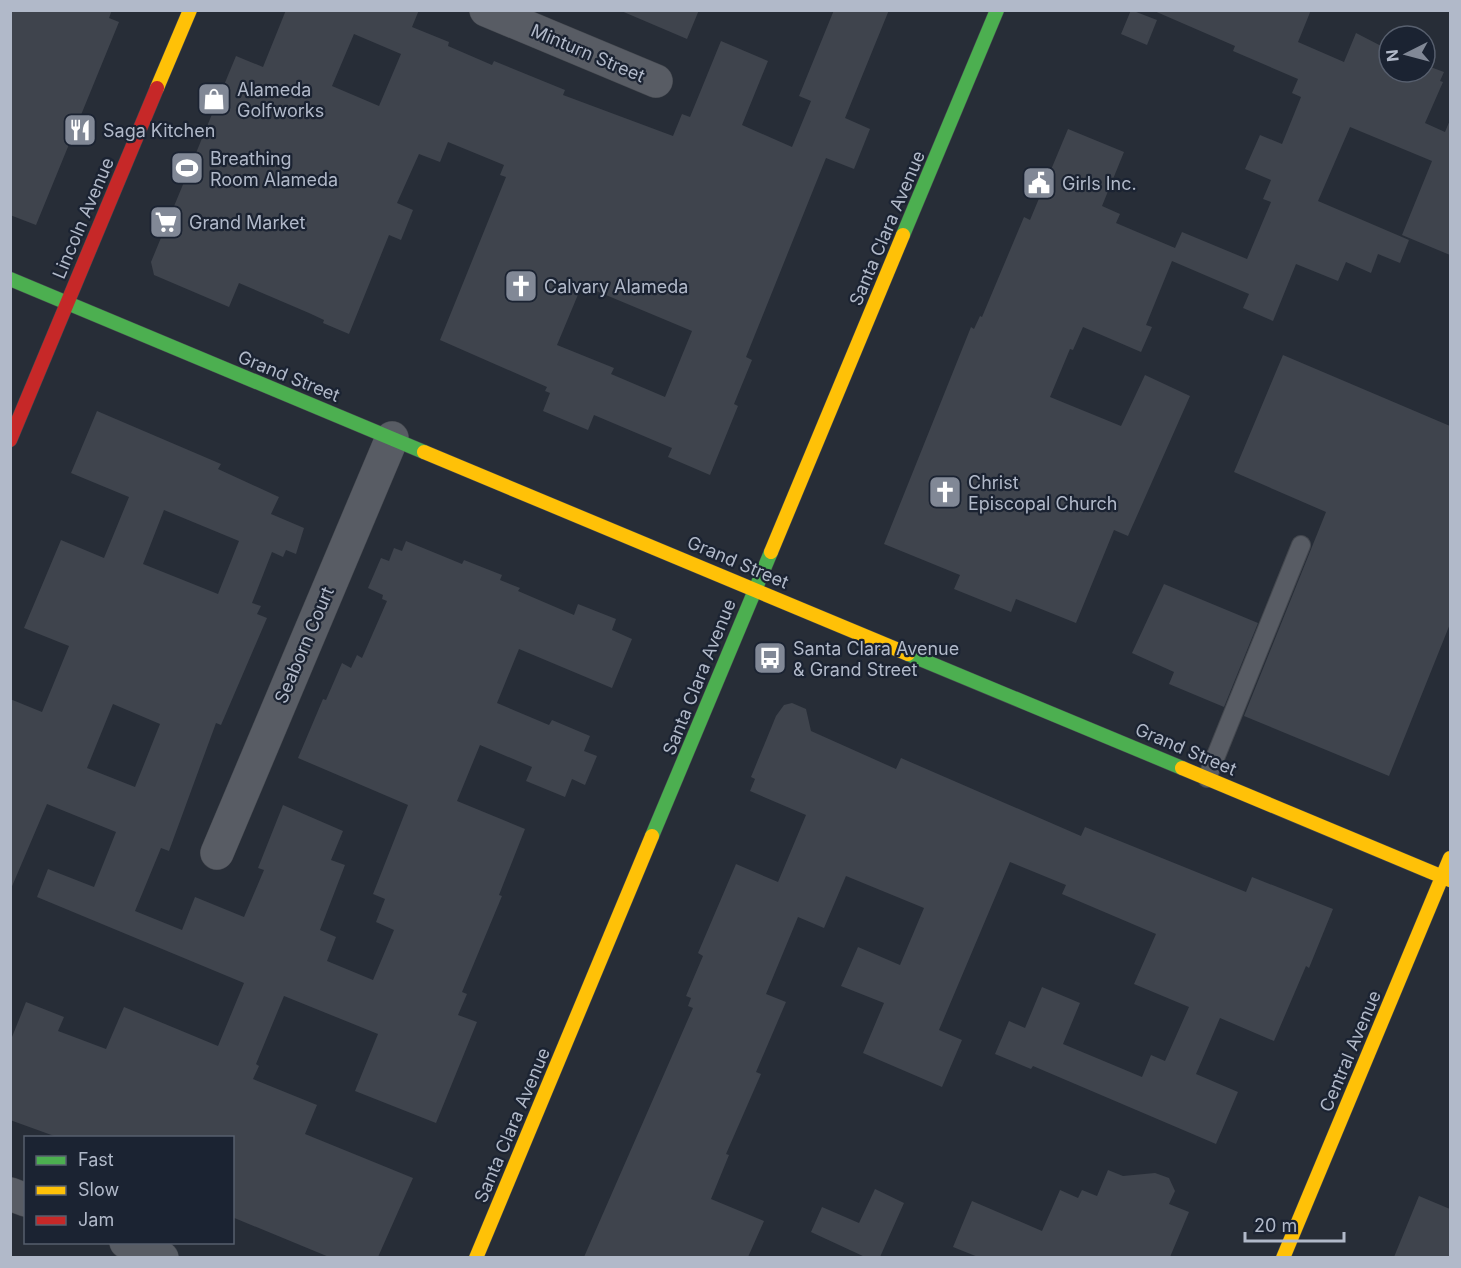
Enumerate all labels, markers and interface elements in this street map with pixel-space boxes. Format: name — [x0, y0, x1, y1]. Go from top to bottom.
street label: Minturn Street — [528, 20, 648, 86]
north arrow — [1377, 24, 1437, 84]
text: N — [1381, 48, 1403, 63]
place label: Alameda Golfworks — [237, 79, 324, 121]
shop icon: Alameda Golfworks — [196, 81, 232, 117]
restaurant icon: Saga Kitchen — [62, 112, 98, 148]
place label: Saga Kitchen — [103, 120, 215, 141]
street label: Santa Clara Avenue — [845, 147, 929, 309]
place label: Breathing Room Alameda — [210, 148, 338, 190]
sports icon: Breathing Room Alameda — [169, 150, 205, 186]
street label: Lincoln Avenue — [48, 154, 118, 282]
public building icon: Girls Inc. — [1021, 165, 1057, 201]
place label: Girls Inc. — [1062, 173, 1137, 194]
supermarket icon: Grand Market — [148, 204, 184, 240]
place label: Grand Market — [189, 212, 305, 233]
church icon: Calvary Alameda — [503, 268, 539, 304]
place label: Calvary Alameda — [544, 276, 688, 297]
street label: Grand Street — [235, 346, 343, 406]
place label: Christ Episcopal Church — [968, 472, 1117, 514]
church icon: Christ Episcopal Church — [927, 474, 963, 510]
street label: Grand Street — [684, 531, 792, 593]
street label: Seaborn Court — [270, 584, 338, 706]
street label: Santa Clara Avenue — [658, 596, 740, 758]
place label: Santa Clara Avenue & Grand Street — [793, 638, 959, 680]
bus stop icon: Santa Clara Avenue & Grand Street — [752, 640, 788, 676]
street label: Grand Street — [1132, 718, 1240, 780]
street label: Central Avenue — [1315, 987, 1385, 1115]
street label: Santa Clara Avenue — [470, 1044, 554, 1206]
legend — [24, 1136, 234, 1244]
text: Fast — [78, 1149, 114, 1170]
text: Slow — [78, 1179, 119, 1200]
scale bar — [1245, 1205, 1344, 1243]
text: Jam — [78, 1209, 114, 1230]
text: 20 m — [1254, 1215, 1297, 1236]

